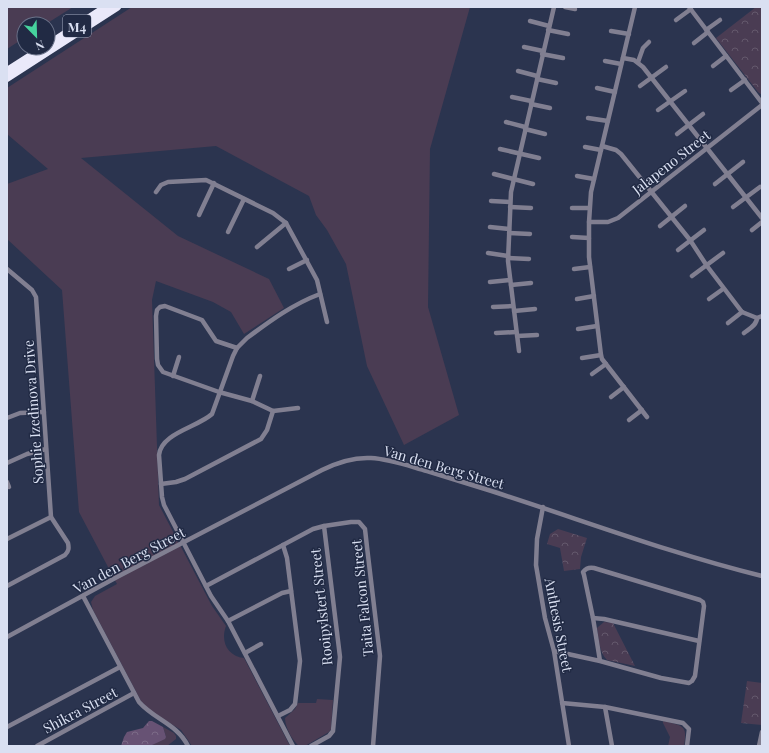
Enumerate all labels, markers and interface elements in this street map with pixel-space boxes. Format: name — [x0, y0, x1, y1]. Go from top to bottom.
road number: M4 — [63, 15, 91, 37]
north arrow — [16, 16, 56, 56]
text: N — [33, 37, 47, 54]
street label: Jalapeno Street — [627, 125, 715, 199]
street label: Sophie Izedinova Drive — [18, 339, 48, 485]
street label: Van den Berg Street — [381, 440, 507, 494]
street label: Van den Berg Street — [69, 522, 189, 598]
street label: Taita Falcon Street — [346, 538, 378, 657]
street label: Rooipylstert Street — [305, 547, 337, 666]
street label: Anthesis Street — [540, 576, 578, 675]
street label: Shikra Street — [39, 682, 121, 738]

